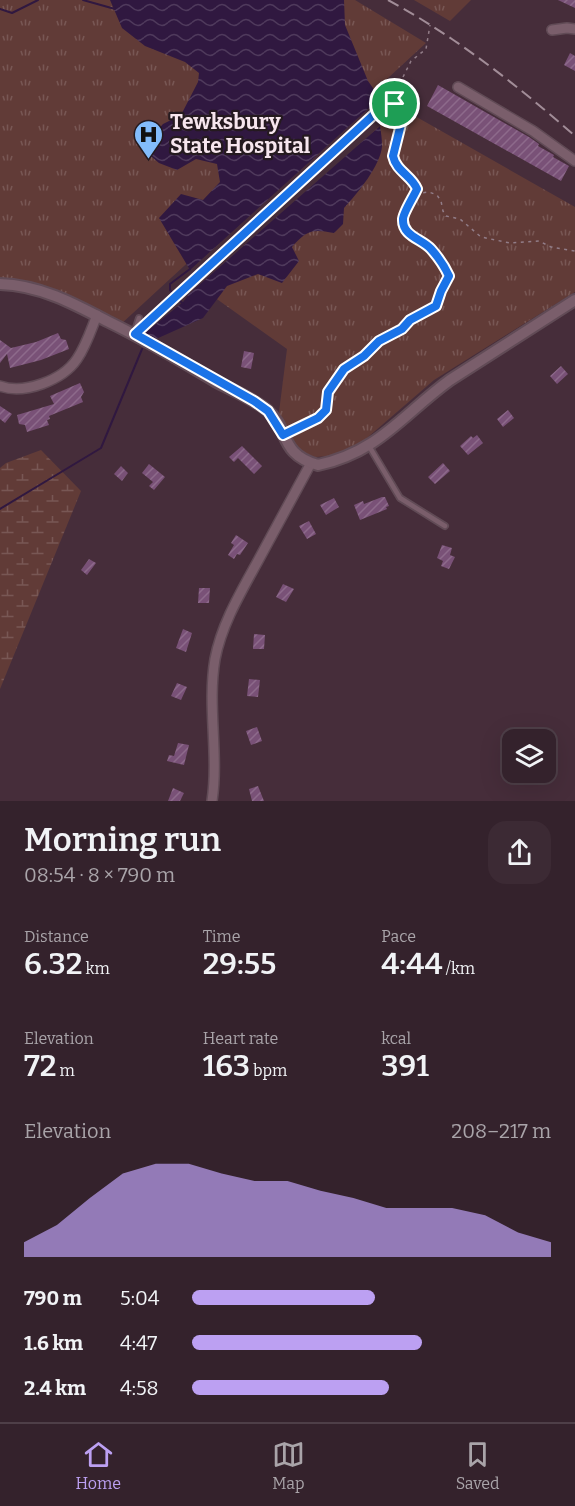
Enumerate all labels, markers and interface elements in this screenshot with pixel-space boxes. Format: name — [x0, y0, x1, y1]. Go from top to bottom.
pin — [369, 78, 420, 129]
icon: arrive — [378, 87, 411, 120]
place label: Tewksbury State Hospital — [170, 109, 311, 159]
hospital icon: Tewksbury State Hospital — [133, 118, 165, 160]
map controls — [502, 729, 556, 783]
button: layers — [502, 729, 556, 783]
text: Morning run — [24, 820, 221, 860]
button: share — [488, 821, 551, 884]
text: 08:54 · 8 × 790 m — [24, 863, 175, 887]
text: Distance — [24, 927, 89, 946]
text: Time — [203, 927, 240, 946]
text: Pace — [381, 927, 416, 946]
text: 6.32 — [24, 946, 82, 982]
text: 29:55 — [203, 946, 276, 982]
text: 4:44 — [381, 946, 442, 982]
text: km — [82, 959, 110, 978]
text: /km — [442, 959, 475, 978]
text: Elevation — [24, 1029, 94, 1048]
text: Heart rate — [203, 1029, 278, 1048]
text: kcal — [381, 1029, 411, 1048]
text: 72 — [24, 1048, 56, 1084]
text: 163 — [203, 1048, 250, 1084]
text: 391 — [381, 1048, 429, 1084]
text: m — [56, 1061, 75, 1080]
text: bpm — [250, 1061, 287, 1080]
text: Elevation — [24, 1119, 111, 1143]
text: 208–217 m — [451, 1119, 551, 1143]
text: 790 m — [24, 1286, 82, 1310]
text: 5:04 — [120, 1286, 159, 1310]
text: 1.6 km — [24, 1331, 83, 1355]
text: 4:47 — [120, 1331, 157, 1355]
text: 2.4 km — [24, 1376, 86, 1400]
text: 4:58 — [120, 1376, 159, 1400]
tab: Home — [75, 1438, 121, 1493]
tab: Map — [272, 1438, 305, 1493]
tab: Saved — [456, 1438, 500, 1493]

